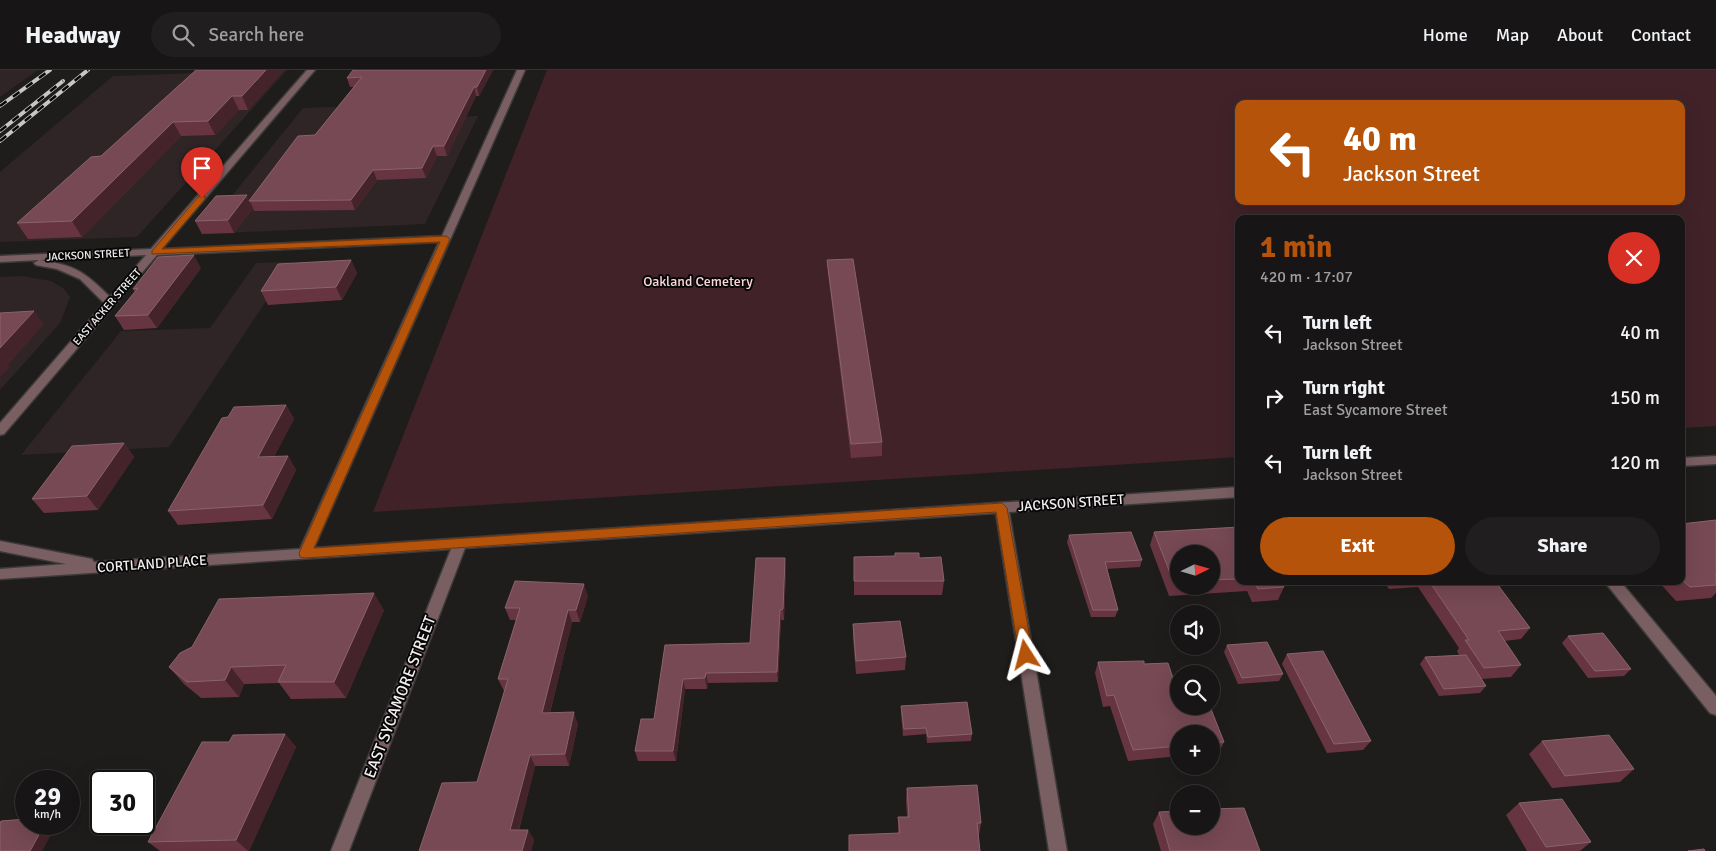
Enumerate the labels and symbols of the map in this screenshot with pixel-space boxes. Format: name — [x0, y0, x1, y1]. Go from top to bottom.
pin — [181, 147, 223, 198]
street label: JACKSON STREET — [46, 246, 131, 264]
street label: EAST ACKER STREET — [70, 266, 144, 348]
park label: Oakland Cemetery — [643, 273, 753, 290]
street label: JACKSON STREET — [1017, 491, 1125, 515]
north arrow — [1170, 545, 1220, 595]
street label: CORTLAND PLACE — [97, 552, 207, 576]
street label: EAST SYCAMORE STREET — [360, 613, 440, 781]
position arrow — [999, 628, 1051, 680]
speed limit sign: 30 — [90, 770, 155, 835]

